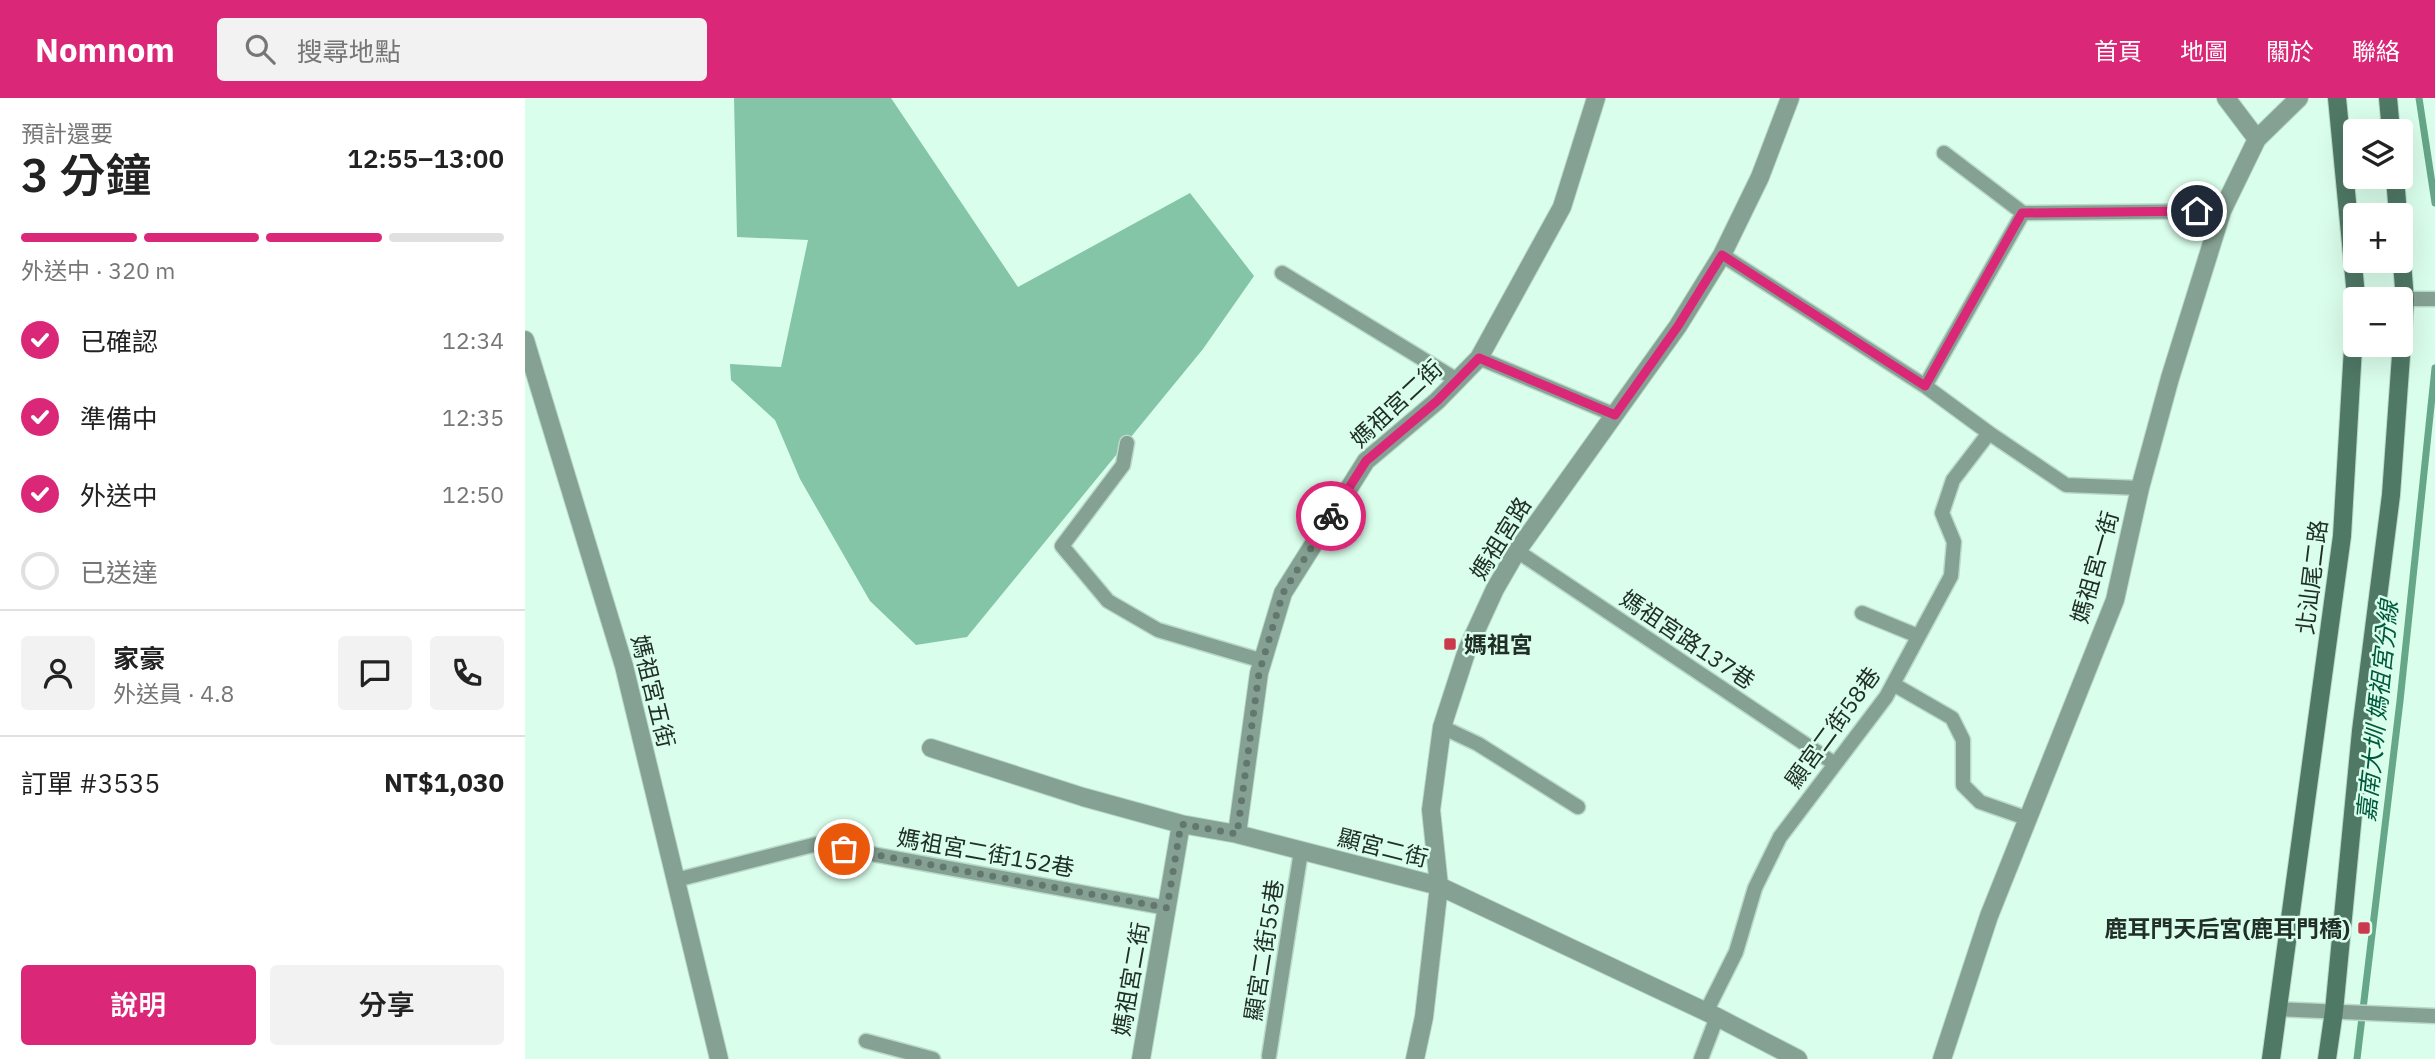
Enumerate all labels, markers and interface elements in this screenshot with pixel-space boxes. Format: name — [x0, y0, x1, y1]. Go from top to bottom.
search box — [217, 18, 707, 81]
text: Nomnom — [35, 28, 175, 71]
icon: search — [241, 30, 279, 68]
text: 搜尋地點 — [297, 34, 401, 68]
text: 首頁 — [2094, 35, 2142, 67]
text: 地圖 — [2180, 35, 2228, 67]
text: 關於 — [2266, 35, 2314, 67]
text: 聯絡 — [2352, 35, 2400, 67]
text: 預計還要 — [21, 118, 113, 148]
map controls — [2343, 119, 2413, 357]
button: layers — [2343, 119, 2413, 189]
text: 12:55–13:00 — [347, 141, 504, 175]
text: 3 分鐘 — [21, 145, 151, 205]
pin — [2167, 181, 2227, 241]
icon: home — [2178, 192, 2216, 230]
button: + — [2343, 203, 2413, 273]
text: 外送中 · 320 m — [21, 255, 175, 285]
button: − — [2343, 287, 2413, 357]
icon: check — [21, 321, 59, 359]
text: 已確認 — [80, 324, 158, 358]
text: 12:34 — [442, 325, 504, 355]
street label: 媽祖宮二街 — [1344, 353, 1448, 453]
icon: check — [21, 398, 59, 436]
text: 準備中 — [80, 401, 158, 435]
text: 12:35 — [442, 402, 504, 432]
icon: check — [21, 475, 59, 513]
text: 外送中 — [80, 478, 158, 512]
text: 12:50 — [442, 479, 504, 509]
courier — [1296, 481, 1366, 551]
street label: 媽祖宮路 — [1463, 491, 1537, 585]
icon: bike — [1312, 497, 1350, 535]
street label: 媽祖宮一街 — [2064, 508, 2124, 626]
street label: 北汕尾二路 — [2289, 518, 2333, 636]
text: 已送達 — [80, 555, 158, 589]
street label: 媽祖宮路137巷 — [1615, 583, 1761, 695]
water label: 嘉南大圳 媽祖宮分線 — [2350, 596, 2405, 823]
place label: 媽祖宮 — [1464, 629, 1533, 659]
street label: 媽祖宮五街 — [626, 632, 682, 750]
button: person — [21, 636, 95, 710]
button: chat — [338, 636, 412, 710]
button: phone — [430, 636, 504, 710]
marker: 媽祖宮 — [1442, 636, 1458, 652]
text: 家豪 — [113, 641, 165, 675]
street label: 顯宮二街58巷 — [1778, 660, 1886, 794]
text: 外送員 · 4.8 — [113, 678, 234, 708]
text: NT$1,030 — [384, 765, 504, 799]
text: 訂單 #3535 — [21, 766, 160, 800]
pin — [814, 819, 874, 879]
street label: 顯宮二街 — [1335, 821, 1431, 873]
street label: 媽祖宮二街152巷 — [895, 822, 1077, 882]
icon: bag — [825, 830, 863, 868]
street label: 顯宮二街55巷 — [1237, 877, 1289, 1023]
place label: 鹿耳門天后宮(鹿耳門橋) — [2104, 913, 2350, 943]
street label: 媽祖宮二街 — [1105, 920, 1155, 1038]
marker: 鹿耳門天后宮(鹿耳門橋) — [2356, 920, 2372, 936]
button: 說明 — [21, 965, 256, 1045]
button: 分享 — [270, 965, 504, 1045]

